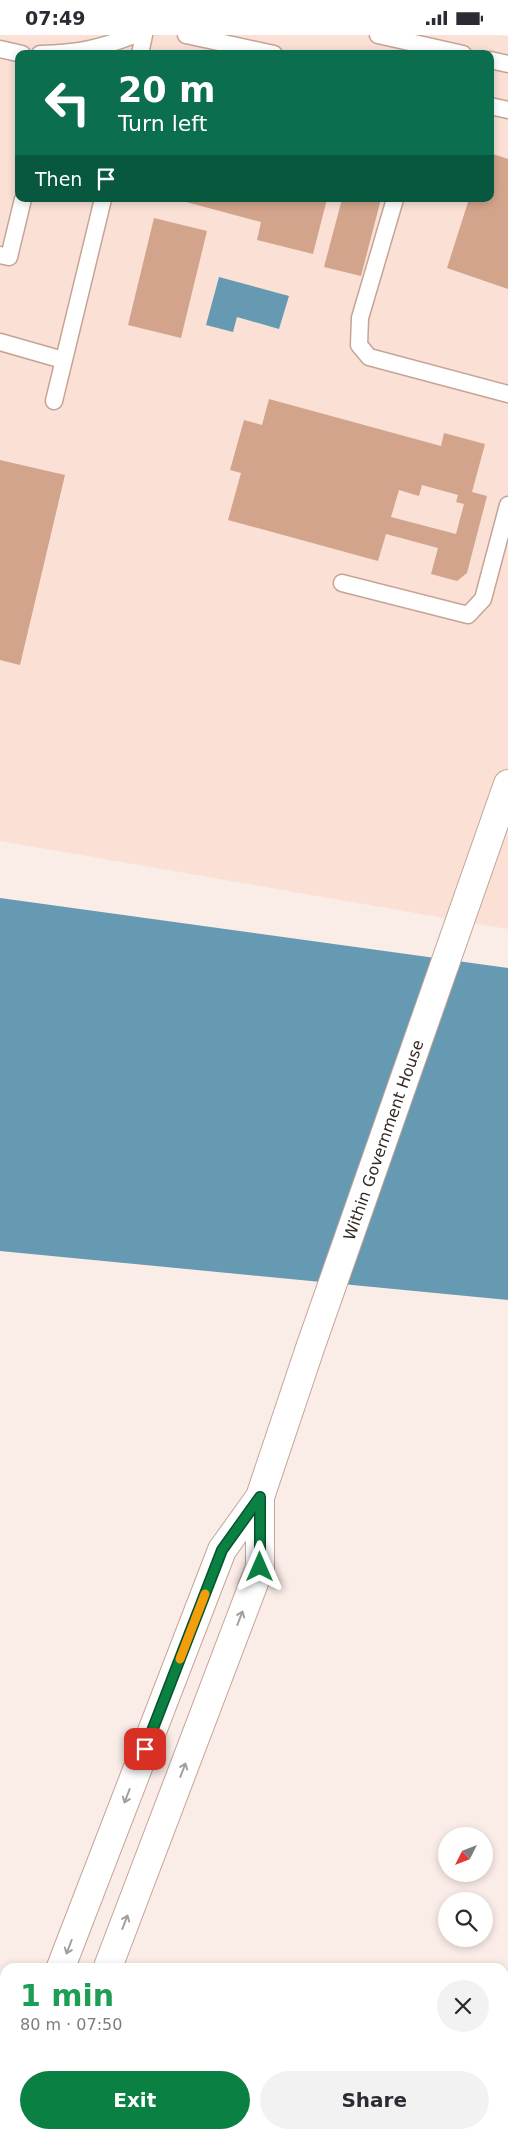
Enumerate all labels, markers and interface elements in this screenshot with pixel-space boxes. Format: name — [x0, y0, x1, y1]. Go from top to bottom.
text: 07:49 — [25, 7, 85, 29]
icon: left — [35, 70, 100, 135]
text: 20 m — [118, 70, 215, 110]
text: Turn left — [118, 111, 207, 136]
icon: arrive — [92, 165, 120, 193]
text: Then — [35, 168, 82, 190]
street label: Within Government House — [339, 1037, 427, 1243]
position arrow — [233, 1540, 285, 1592]
one-way arrow — [236, 1611, 246, 1626]
pin — [124, 1728, 166, 1770]
icon: arrive — [131, 1735, 159, 1763]
one-way arrow — [179, 1763, 188, 1778]
one-way arrow — [122, 1788, 132, 1803]
north arrow — [438, 1827, 492, 1883]
map controls — [438, 1827, 493, 1947]
button: search — [438, 1892, 493, 1947]
one-way arrow — [121, 1915, 130, 1930]
one-way arrow — [64, 1939, 73, 1955]
text: 1 min — [20, 1978, 114, 2013]
button: close — [437, 1980, 489, 2032]
text: 80 m · 07:50 — [20, 2015, 122, 2034]
button: Exit — [20, 2071, 250, 2129]
button: Share — [260, 2071, 489, 2129]

